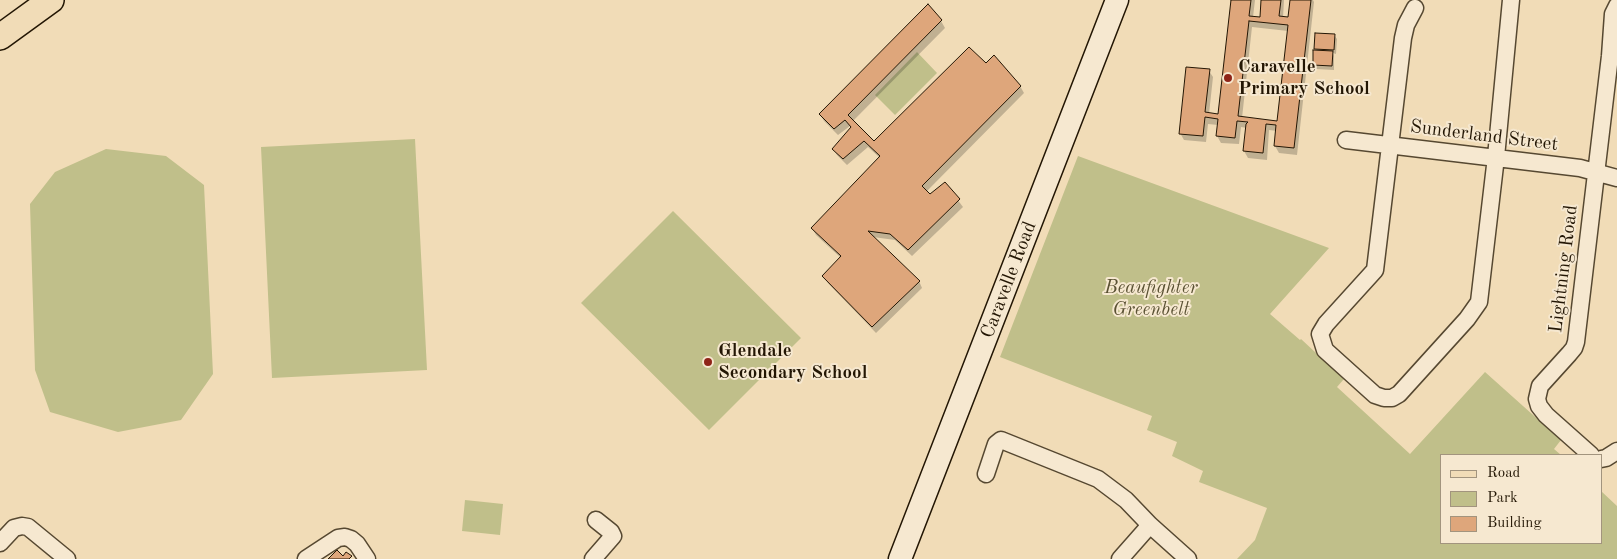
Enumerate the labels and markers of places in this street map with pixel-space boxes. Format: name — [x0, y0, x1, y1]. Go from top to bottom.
place label: Caravelle Primary School — [1238, 56, 1370, 100]
marker: Caravelle Primary School — [1222, 72, 1234, 84]
place label: Glendale Secondary School — [718, 340, 867, 384]
marker: Glendale Secondary School — [702, 356, 714, 368]

